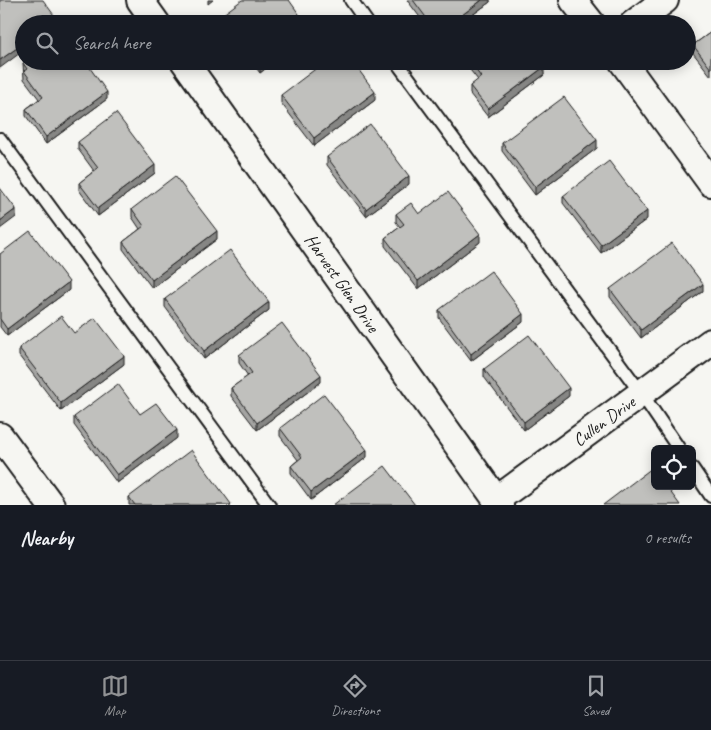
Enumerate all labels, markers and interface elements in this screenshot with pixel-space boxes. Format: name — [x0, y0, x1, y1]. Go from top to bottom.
search box — [15, 15, 696, 70]
icon: search — [33, 29, 61, 57]
text: Search here — [73, 31, 150, 55]
street label: Harvest Glen Drive — [300, 230, 385, 337]
street label: Cullen Drive — [568, 390, 640, 451]
map controls — [651, 445, 696, 490]
button: locate — [651, 445, 696, 490]
text: Nearby — [20, 525, 73, 551]
text: 0 results — [644, 528, 691, 548]
tab: Map — [101, 672, 129, 719]
tab: Directions — [331, 672, 380, 719]
tab: Saved — [582, 672, 610, 719]

